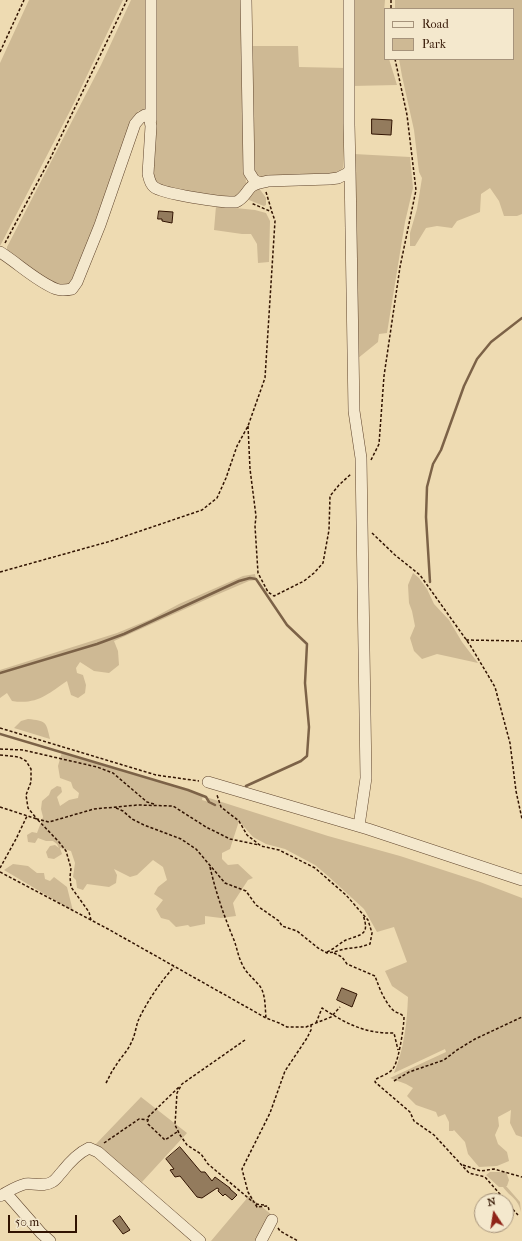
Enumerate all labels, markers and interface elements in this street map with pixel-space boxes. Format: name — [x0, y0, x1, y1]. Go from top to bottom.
legend — [384, 8, 514, 60]
text: Road — [422, 17, 449, 31]
text: Park — [422, 37, 446, 51]
north arrow — [474, 1193, 514, 1233]
text: N — [486, 1195, 497, 1209]
scale bar — [10, 1207, 79, 1233]
text: 50 m — [15, 1215, 39, 1229]

